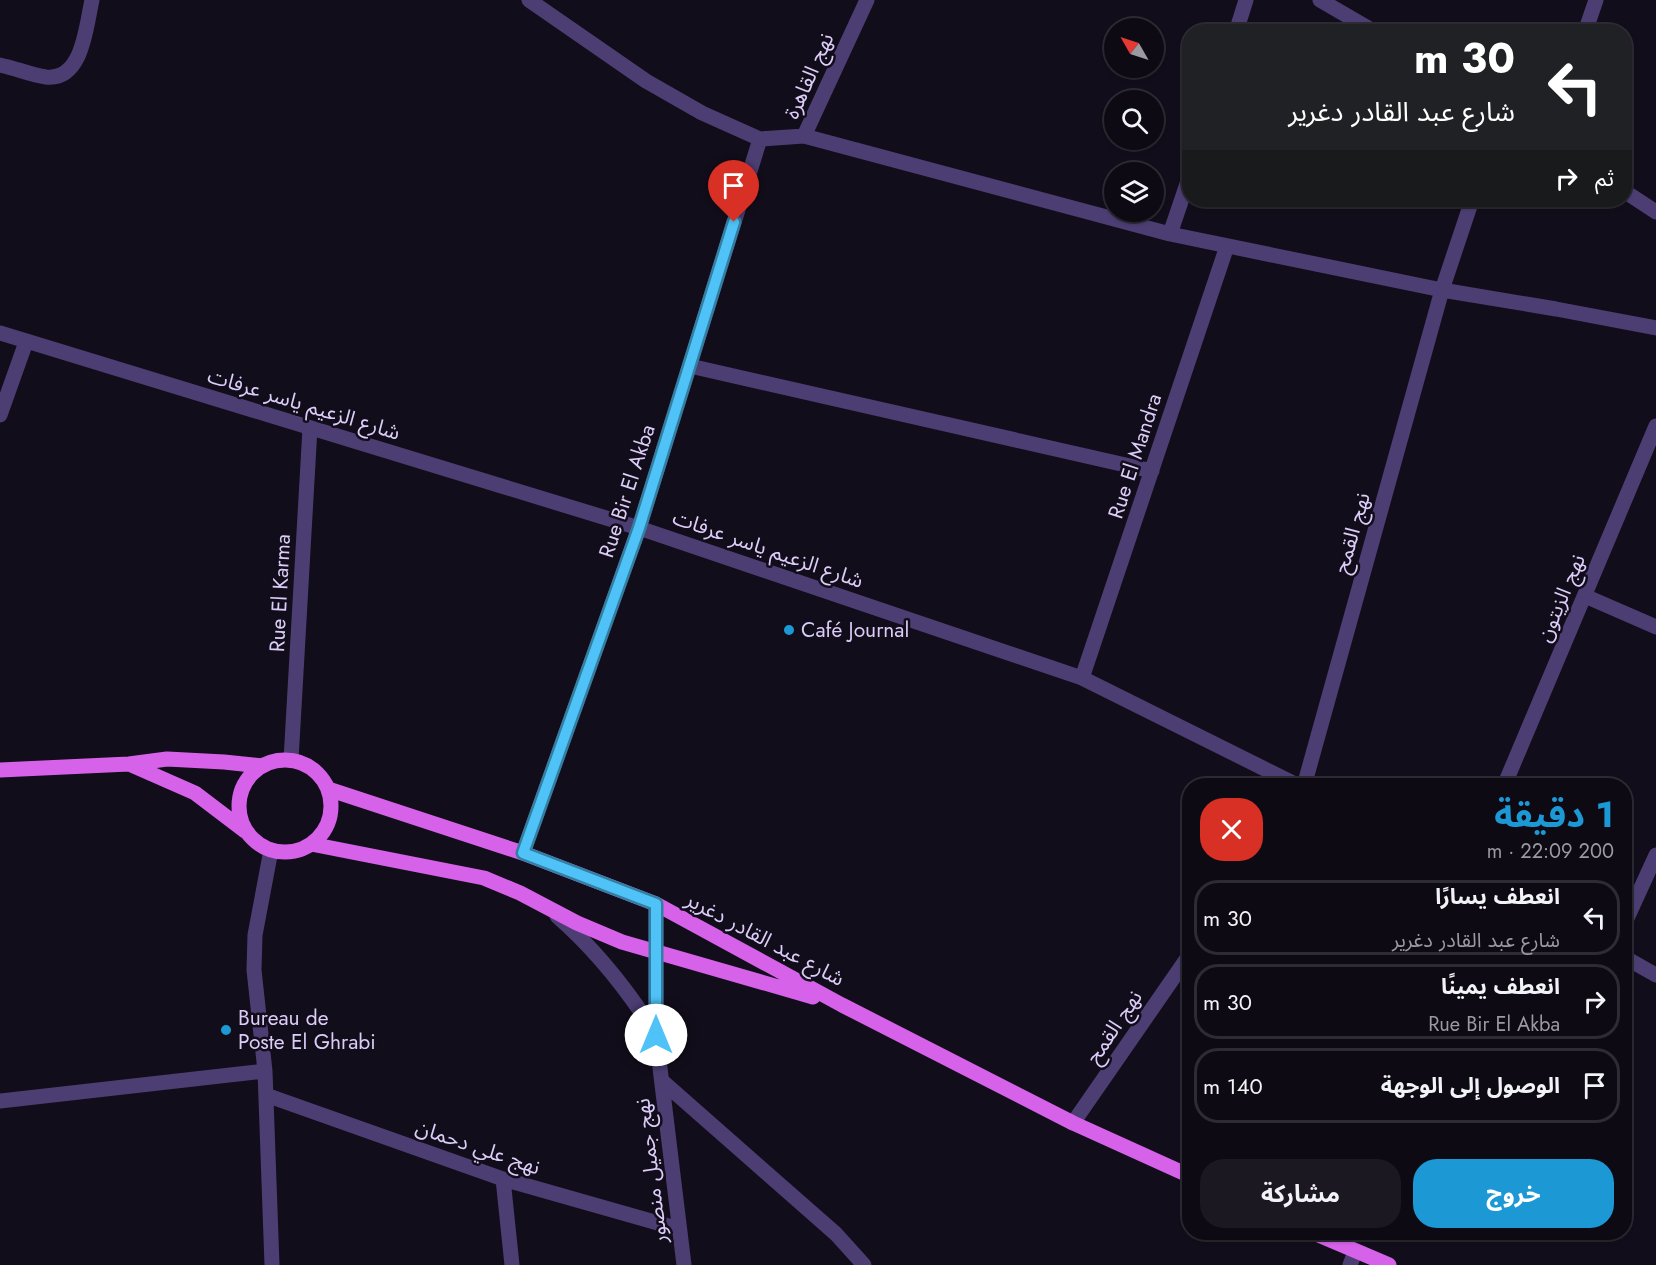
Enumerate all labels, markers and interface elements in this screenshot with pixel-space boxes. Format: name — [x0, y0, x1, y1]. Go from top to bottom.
north arrow — [1104, 18, 1164, 78]
map controls — [1104, 18, 1164, 222]
street label: نهج القاهرة — [777, 28, 841, 124]
text: 30 m — [1414, 28, 1515, 89]
icon: left — [1536, 48, 1614, 126]
button: search — [1104, 90, 1164, 150]
text: شارع عبد القادر دغرير — [1288, 92, 1515, 131]
pin — [708, 160, 759, 222]
button: layers — [1104, 162, 1164, 222]
icon: right — [1550, 162, 1583, 195]
text: ثم — [1595, 162, 1614, 194]
icon: arrive — [717, 169, 750, 202]
street label: شارع الزعيم ياسر عرفات — [204, 360, 404, 448]
street label: Rue El Mandra — [1101, 390, 1169, 522]
street label: Rue Bir El Akba — [591, 421, 663, 561]
street label: نهج القمح — [1326, 489, 1378, 577]
street label: شارع الزعيم ياسر عرفات — [669, 502, 867, 596]
street label: Rue El Karma — [262, 533, 298, 653]
street label: نهج الزيتون — [1529, 549, 1593, 647]
place label: Café Journal — [801, 615, 909, 645]
marker: Café Journal — [782, 623, 796, 637]
text: 1 دقيقة — [1494, 788, 1614, 840]
button: close — [1200, 798, 1263, 861]
text: 200 m · 22:09 — [1487, 837, 1614, 866]
text: انعطف يسارًا — [1435, 880, 1560, 912]
street label: شارع عبد القادر دغرير — [679, 884, 850, 994]
icon: left — [1578, 901, 1611, 934]
text: 30 m — [1203, 902, 1252, 934]
text: شارع عبد القادر دغرير — [1392, 926, 1560, 955]
text: انعطف يمينًا — [1441, 970, 1560, 1002]
street label: نهج القمح — [1078, 984, 1150, 1070]
icon: right — [1578, 985, 1611, 1018]
text: 30 m — [1203, 986, 1252, 1018]
place label: Bureau de Poste El Ghrabi — [238, 1003, 376, 1057]
position arrow — [624, 1003, 688, 1067]
text: Rue Bir El Akba — [1428, 1010, 1560, 1039]
marker: Bureau de Poste El Ghrabi — [219, 1023, 233, 1037]
text: الوصول إلى الوجهة — [1381, 1069, 1560, 1101]
icon: arrive — [1578, 1069, 1611, 1102]
text: 140 m — [1203, 1070, 1263, 1102]
street label: نهج جميل منصور — [627, 1097, 675, 1246]
street label: نهج علي دحمان — [411, 1112, 544, 1183]
button: مشاركة — [1200, 1159, 1401, 1228]
button: خروج — [1413, 1159, 1614, 1228]

